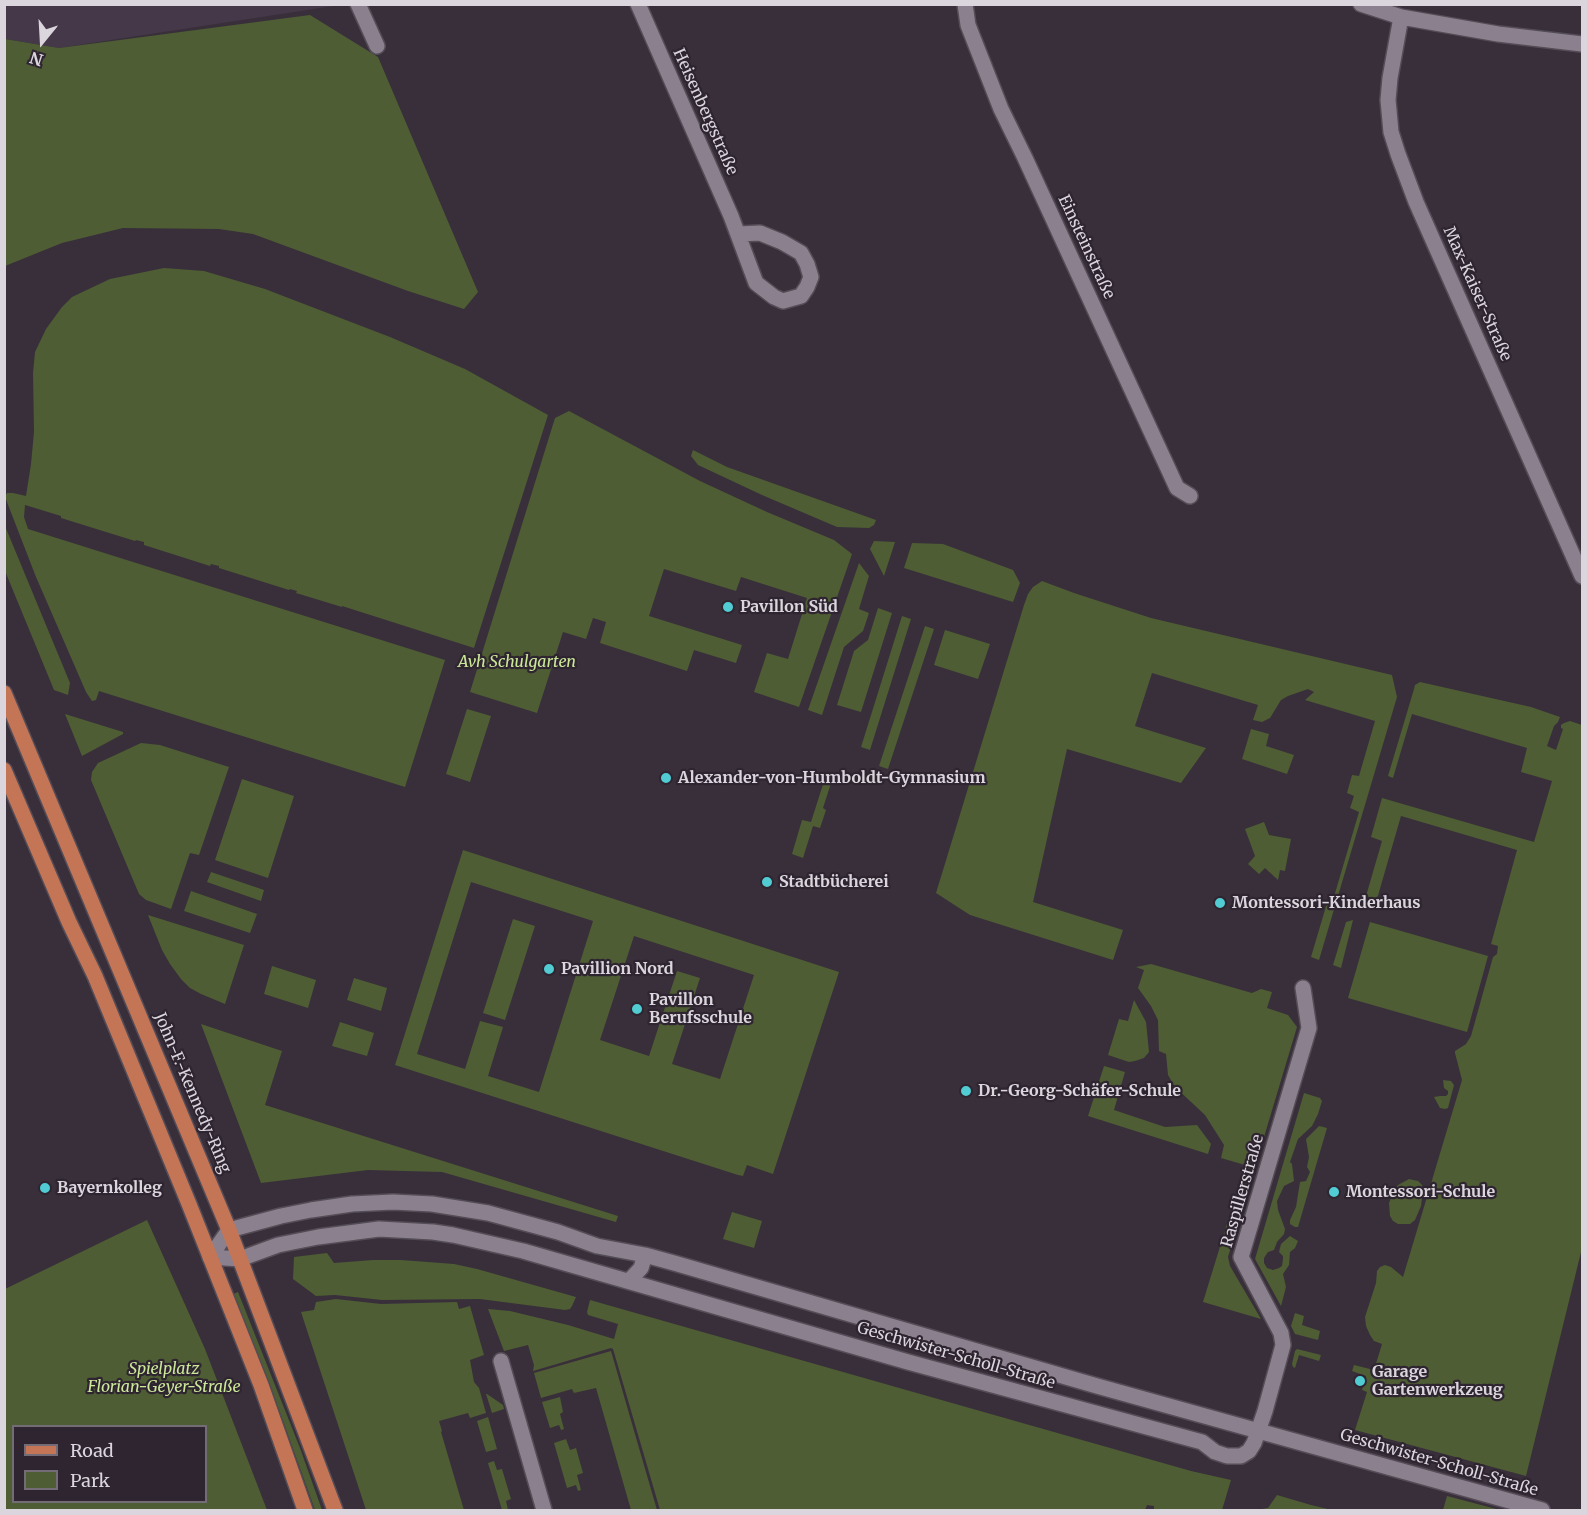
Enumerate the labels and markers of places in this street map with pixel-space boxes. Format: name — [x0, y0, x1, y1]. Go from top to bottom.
place label: Pavillon Süd — [740, 597, 838, 617]
marker: Pavillon Süd — [721, 600, 735, 614]
place label: Alexander-von-Humboldt-Gymnasium — [678, 768, 986, 788]
marker: Alexander-von-Humboldt-Gymnasium — [659, 771, 673, 785]
place label: Stadtbücherei — [779, 872, 889, 892]
marker: Stadtbücherei — [760, 875, 774, 889]
place label: Montessori-Kinderhaus — [1232, 893, 1421, 913]
marker: Montessori-Kinderhaus — [1213, 896, 1227, 910]
place label: Pavillion Nord — [561, 959, 674, 979]
marker: Pavillion Nord — [542, 962, 556, 976]
place label: Pavillon Berufsschule — [649, 990, 752, 1028]
marker: Pavillon Berufsschule — [630, 1002, 644, 1016]
place label: Dr.-Georg-Schäfer-Schule — [978, 1081, 1181, 1101]
marker: Dr.-Georg-Schäfer-Schule — [959, 1084, 973, 1098]
place label: Bayernkolleg — [57, 1178, 162, 1198]
marker: Bayernkolleg — [38, 1181, 52, 1195]
place label: Montessori-Schule — [1346, 1182, 1495, 1202]
marker: Montessori-Schule — [1327, 1185, 1341, 1199]
place label: Garage Gartenwerkzeug — [1372, 1362, 1503, 1400]
marker: Garage Gartenwerkzeug — [1353, 1374, 1367, 1388]

